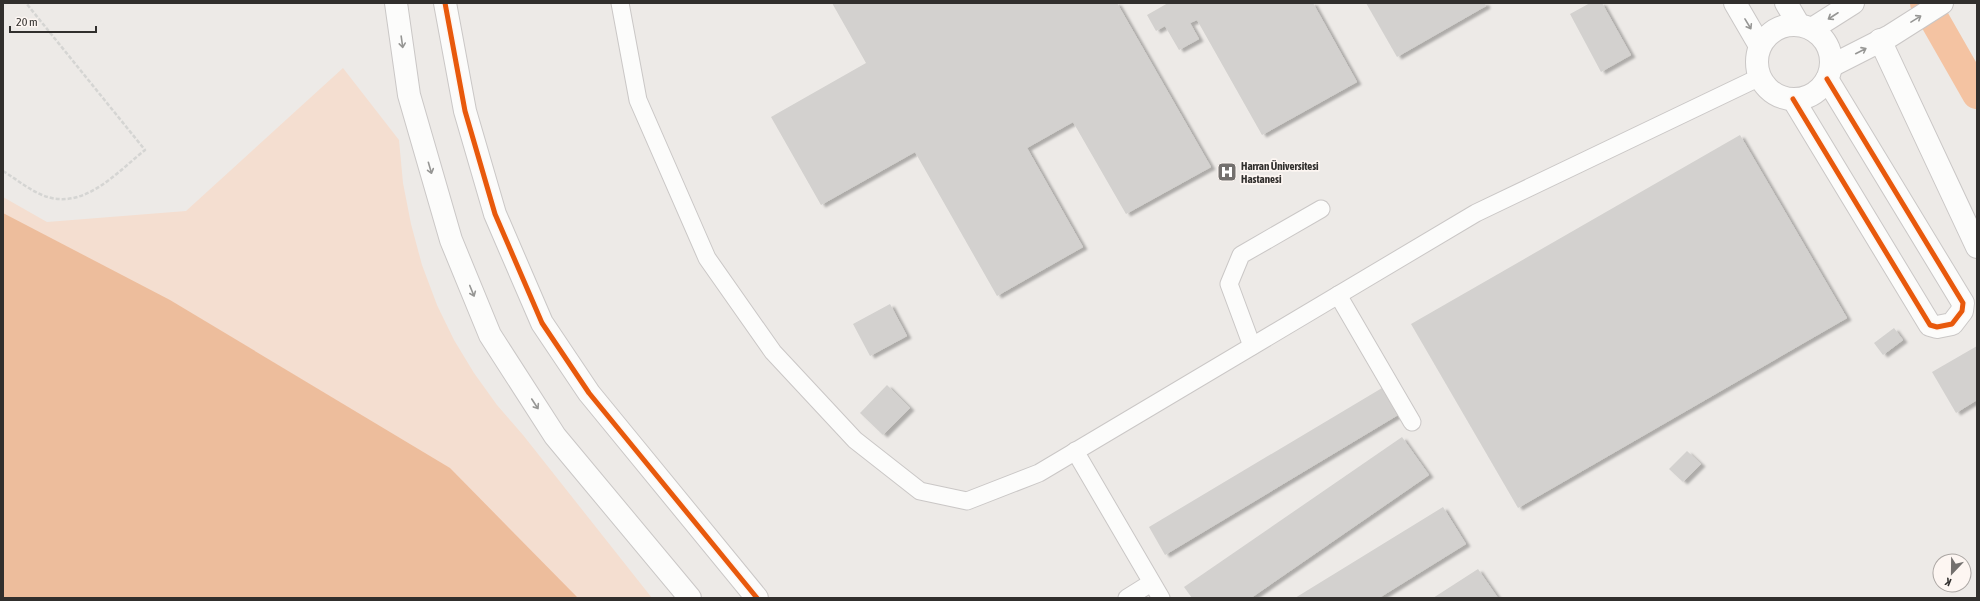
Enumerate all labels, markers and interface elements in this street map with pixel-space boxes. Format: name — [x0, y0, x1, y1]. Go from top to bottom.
scale bar — [10, 8, 96, 34]
one-way arrow — [1827, 12, 1838, 20]
text: 20 m — [16, 15, 38, 29]
one-way arrow — [1910, 15, 1922, 23]
one-way arrow — [1744, 18, 1752, 30]
one-way arrow — [398, 35, 406, 48]
one-way arrow — [1854, 46, 1866, 54]
place label: Harran Üniversitesi Hastanesi — [1241, 159, 1319, 185]
one-way arrow — [427, 161, 434, 174]
hospital icon: Harran Üniversitesi Hastanesi — [1216, 161, 1238, 183]
one-way arrow — [468, 285, 476, 297]
one-way arrow — [531, 398, 539, 410]
north arrow — [1932, 553, 1972, 593]
text: K — [1943, 575, 1953, 589]

